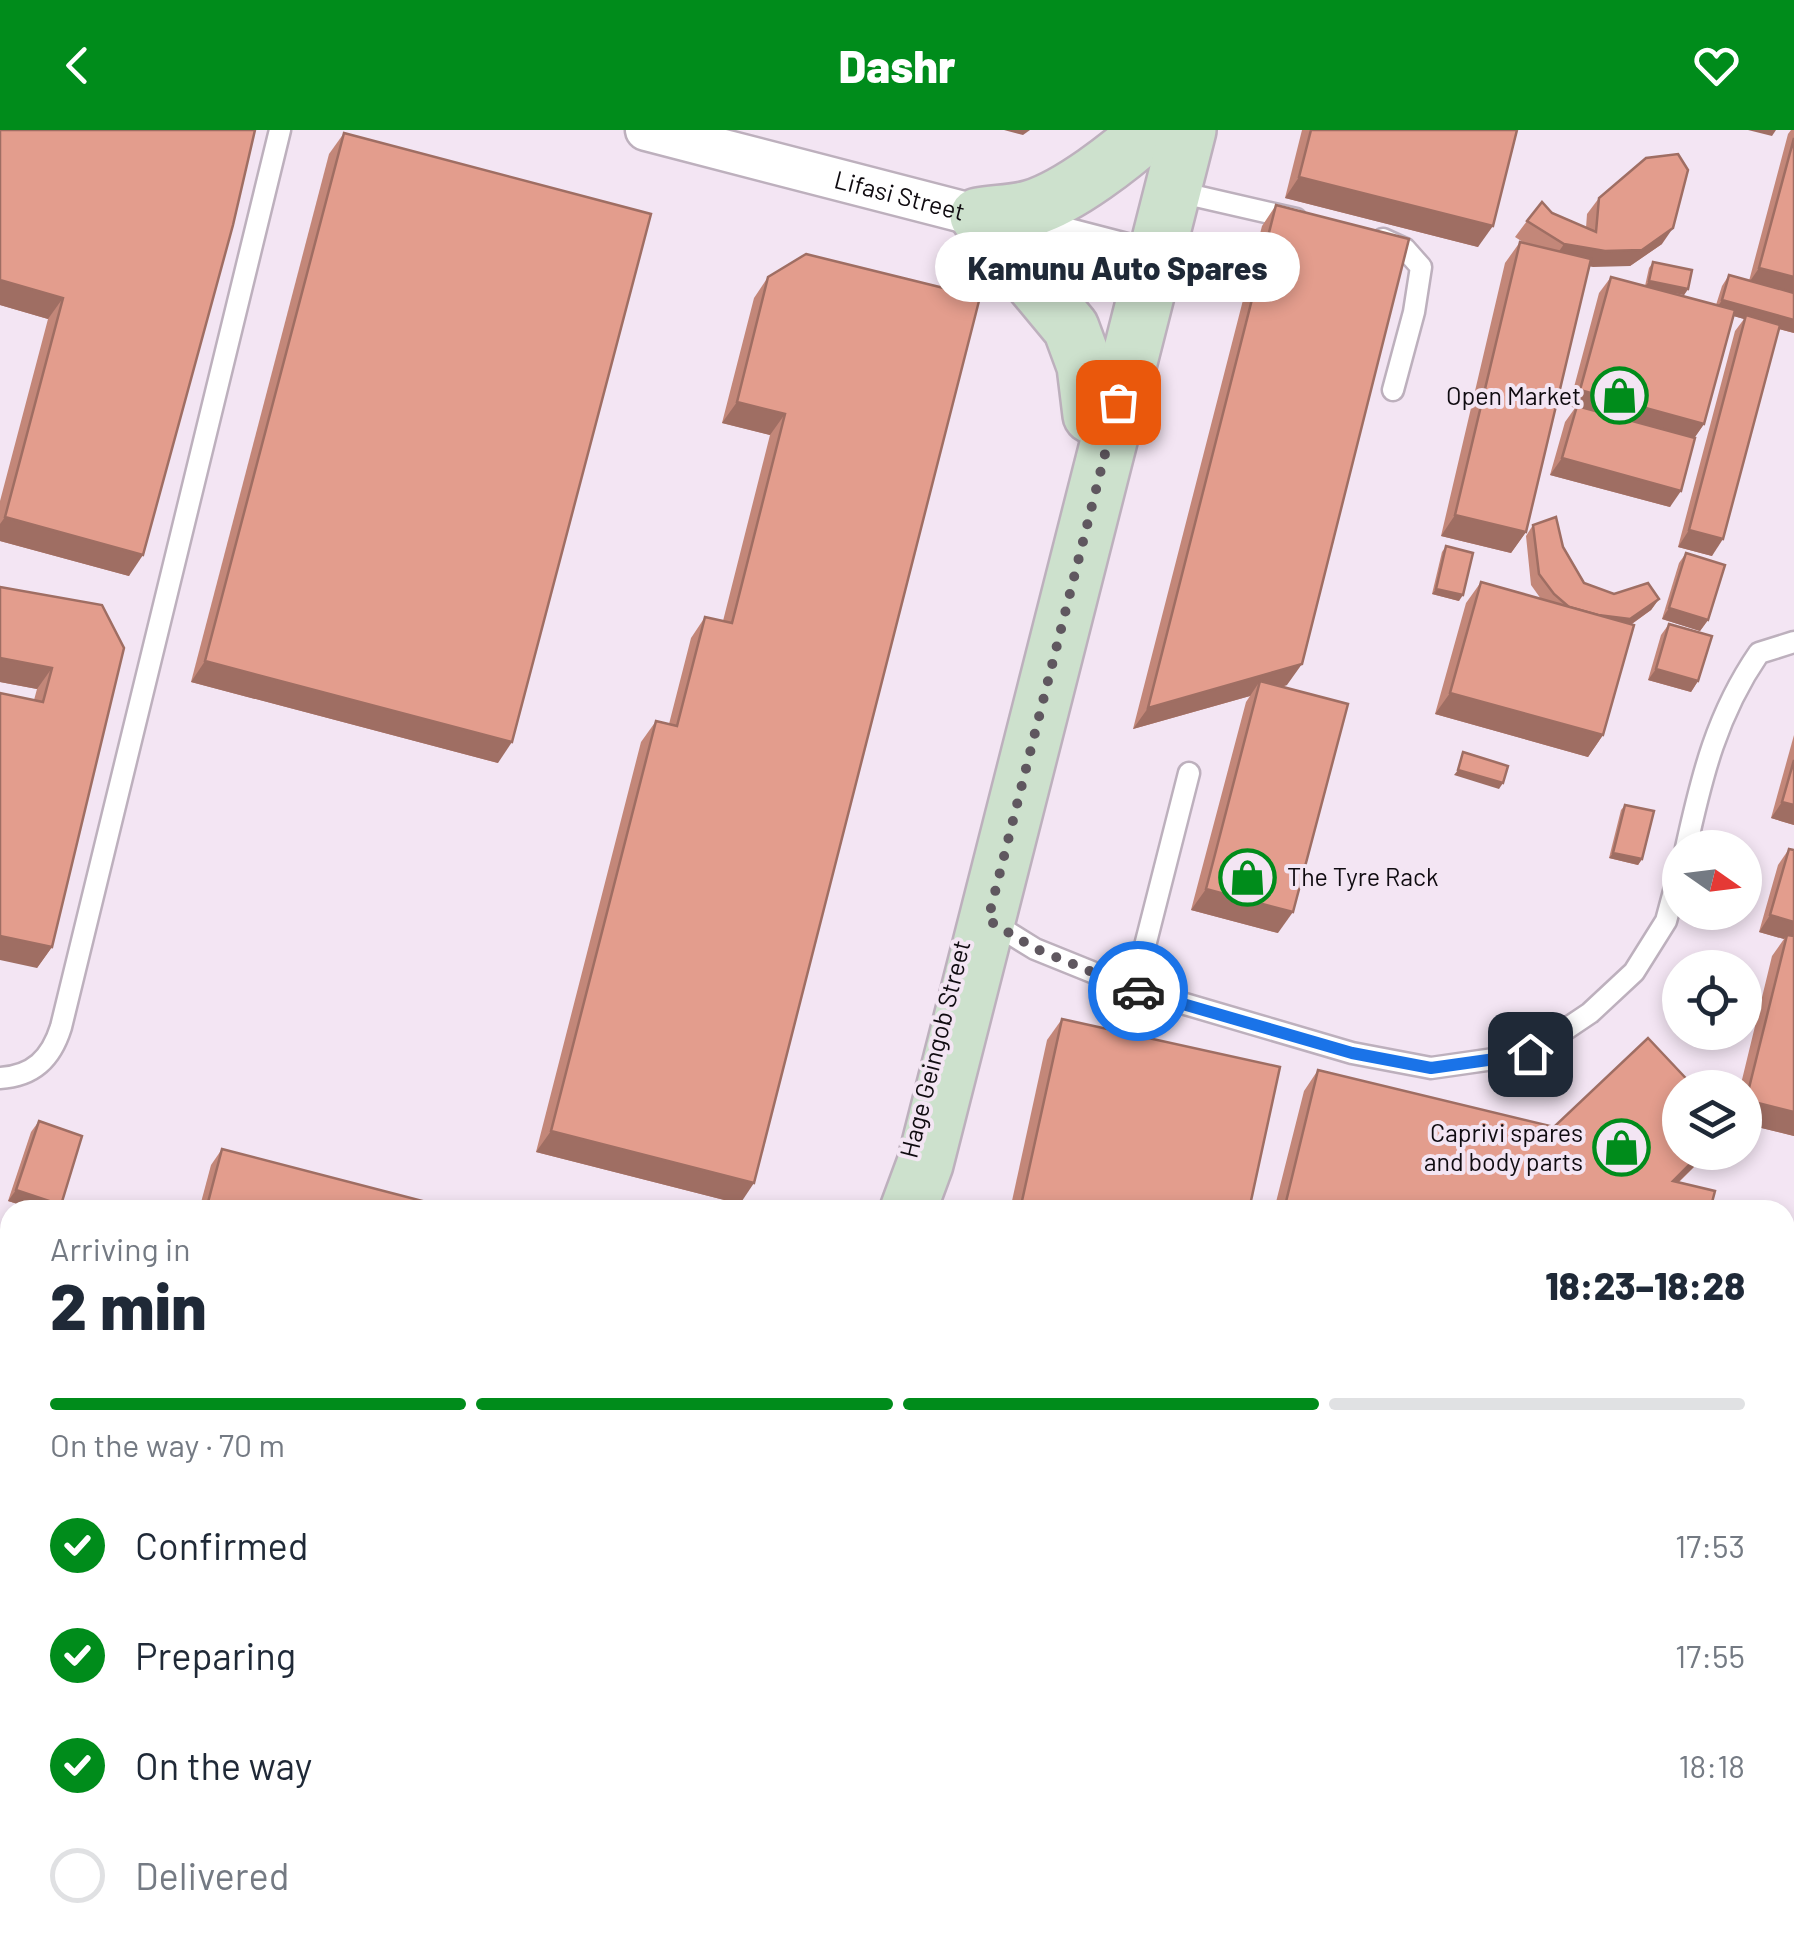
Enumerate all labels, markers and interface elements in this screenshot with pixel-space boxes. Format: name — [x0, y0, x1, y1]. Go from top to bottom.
icon: back — [50, 38, 105, 93]
text: Dashr — [838, 38, 956, 92]
icon: heart — [1689, 38, 1744, 93]
street label: Lifasi Street — [832, 163, 968, 226]
callout: Kamunu Auto Spares — [936, 232, 1300, 302]
text: Kamunu Auto Spares — [968, 248, 1267, 286]
pin — [1076, 360, 1161, 445]
shop icon: Open Market — [1590, 366, 1650, 426]
icon: bag — [1091, 375, 1146, 430]
place label: Open Market — [1446, 380, 1581, 410]
north arrow — [1662, 830, 1762, 930]
map controls — [1662, 830, 1762, 1170]
shop icon: The Tyre Rack — [1218, 847, 1278, 907]
place label: The Tyre Rack — [1287, 861, 1439, 891]
street label: Hage Geingob Street — [892, 937, 976, 1161]
courier — [1088, 941, 1188, 1041]
button: locate — [1662, 950, 1762, 1050]
icon: car — [1111, 964, 1166, 1019]
pin — [1488, 1012, 1573, 1097]
icon: home — [1503, 1027, 1558, 1082]
button: layers — [1662, 1070, 1762, 1170]
place label: Caprivi spares and body parts — [1424, 1117, 1583, 1176]
shop icon: Caprivi spares and body parts — [1592, 1117, 1652, 1177]
text: Arriving in — [50, 1229, 190, 1267]
text: 18:23–18:28 — [1545, 1262, 1745, 1308]
text: 2 min — [50, 1265, 207, 1343]
text: On the way · 70 m — [50, 1425, 285, 1463]
icon: check — [50, 1518, 105, 1573]
text: Confirmed — [135, 1522, 308, 1568]
text: 17:53 — [1675, 1526, 1745, 1564]
icon: check — [50, 1628, 105, 1683]
text: Preparing — [135, 1632, 296, 1678]
text: 17:55 — [1675, 1636, 1745, 1674]
icon: check — [50, 1738, 105, 1793]
text: On the way — [135, 1742, 312, 1788]
text: 18:18 — [1678, 1746, 1745, 1784]
text: Delivered — [135, 1852, 289, 1898]

